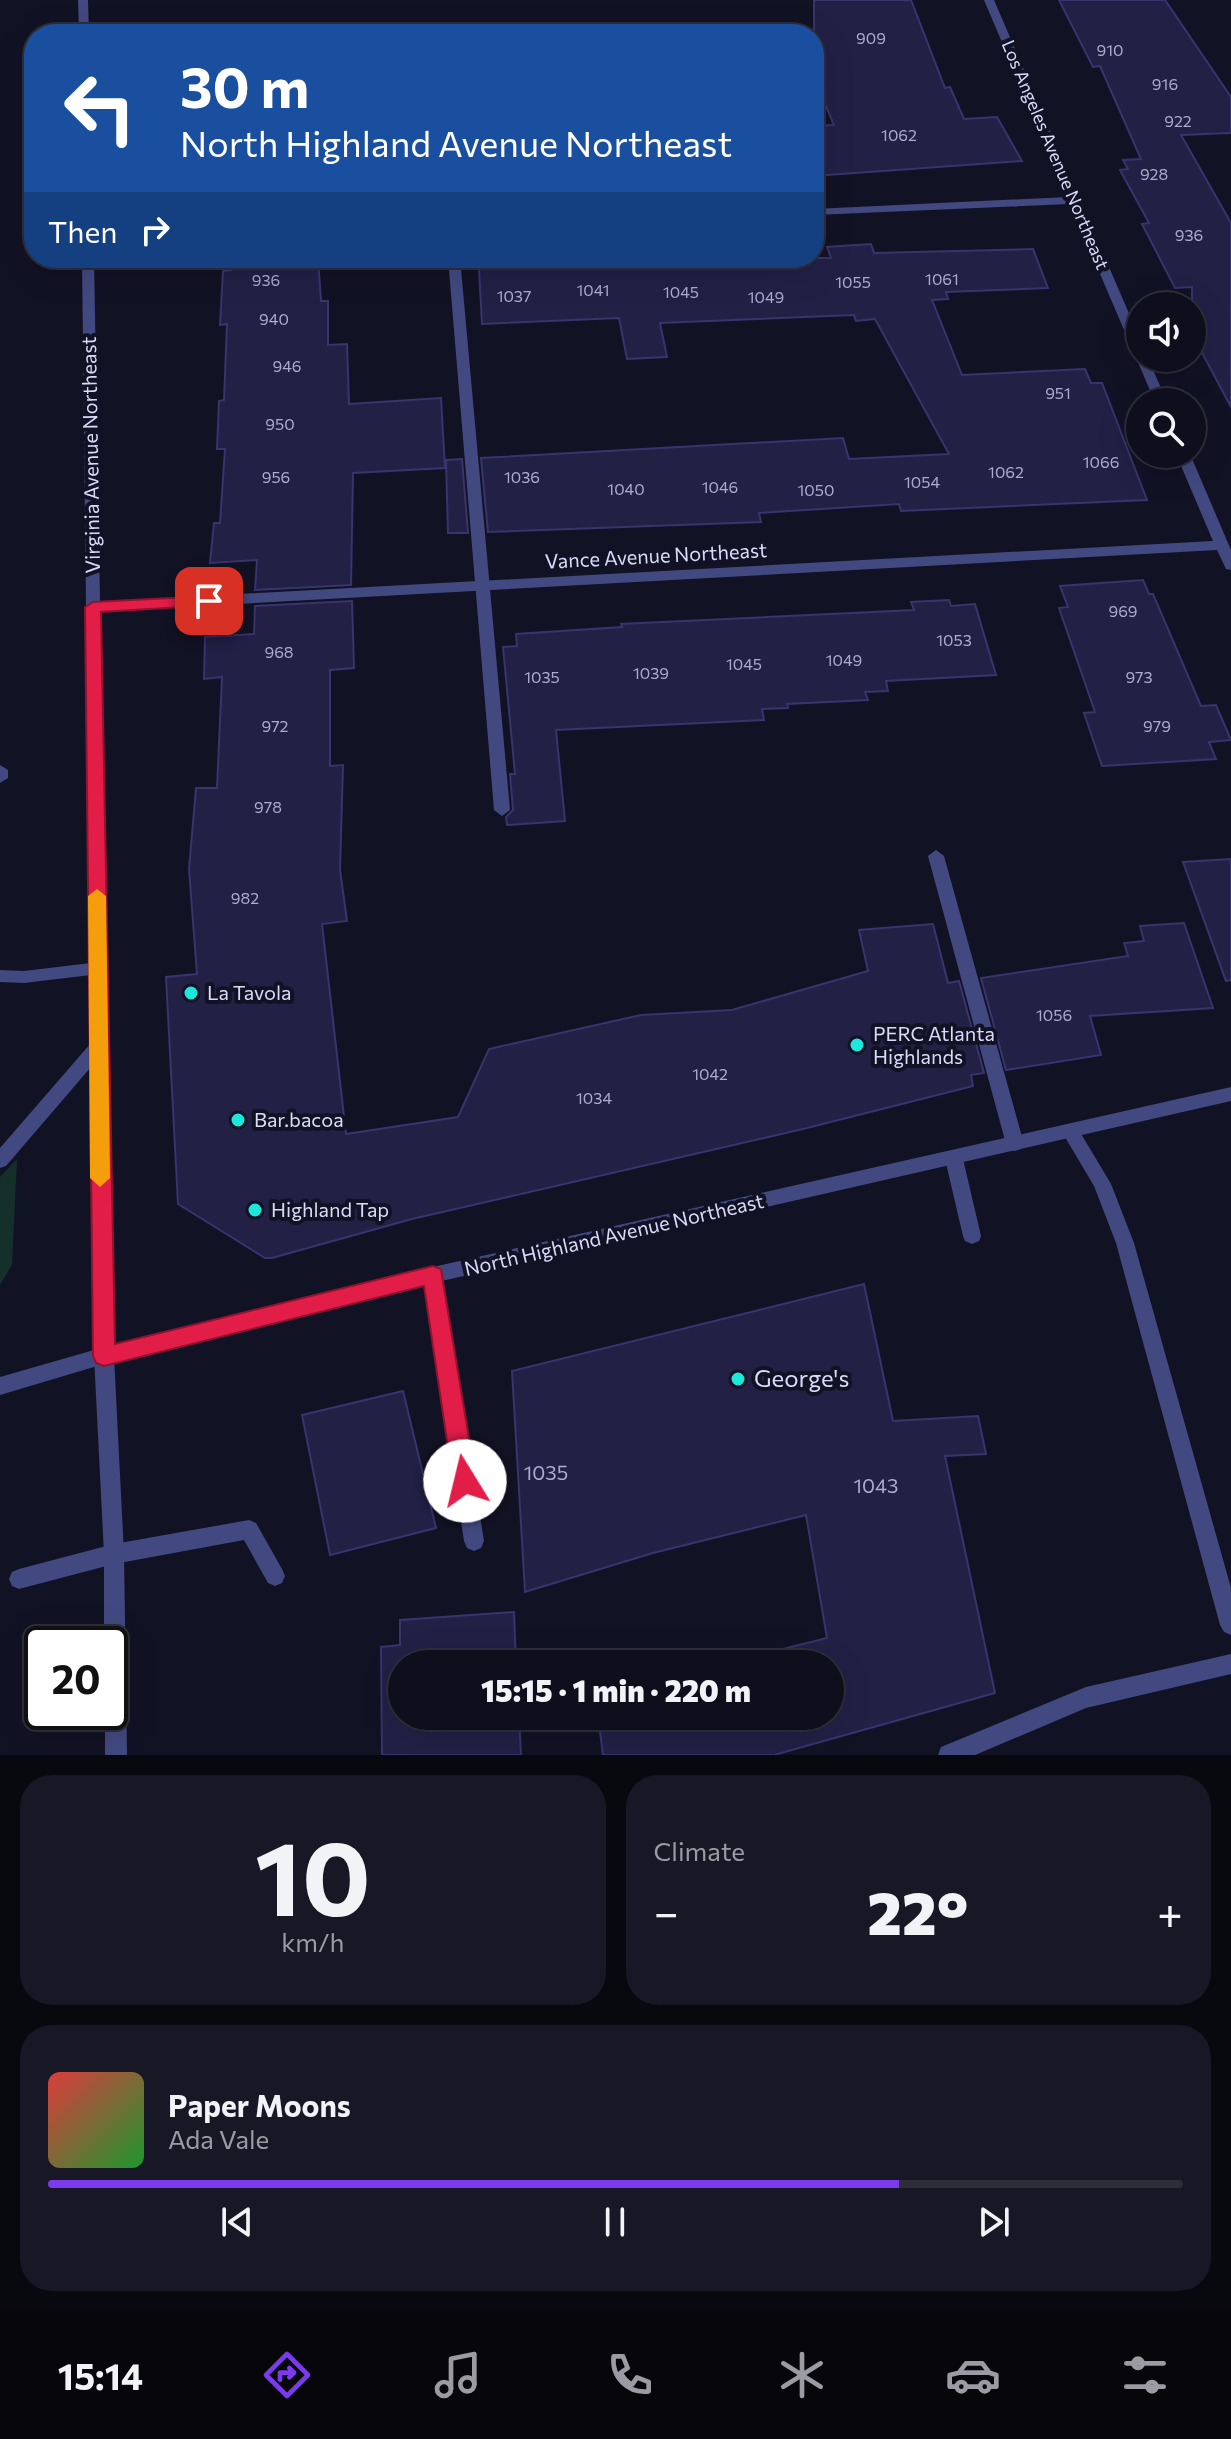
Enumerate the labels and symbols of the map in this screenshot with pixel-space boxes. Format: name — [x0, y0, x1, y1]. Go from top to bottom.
house number: 909 — [856, 28, 886, 47]
street label: Los Angeles Avenue Northeast — [998, 37, 1114, 273]
house number: 910 — [1097, 40, 1124, 59]
house number: 916 — [1152, 74, 1178, 93]
house number: 922 — [1164, 111, 1192, 130]
house number: 1062 — [881, 125, 917, 144]
house number: 928 — [1140, 164, 1168, 183]
house number: 936 — [1175, 225, 1203, 244]
house number: 1061 — [925, 269, 959, 288]
house number: 936 — [252, 270, 280, 289]
house number: 1055 — [835, 272, 871, 291]
house number: 1041 — [576, 280, 610, 299]
house number: 1045 — [663, 282, 699, 301]
house number: 1037 — [497, 286, 531, 305]
house number: 1049 — [748, 287, 784, 306]
house number: 940 — [259, 309, 289, 328]
street label: Virginia Avenue Northeast — [76, 336, 104, 574]
house number: 946 — [272, 356, 302, 375]
house number: 951 — [1045, 383, 1071, 402]
house number: 950 — [265, 414, 295, 433]
house number: 1066 — [1083, 452, 1119, 471]
house number: 1062 — [988, 462, 1024, 481]
house number: 956 — [262, 467, 290, 486]
house number: 1036 — [504, 467, 540, 486]
house number: 1054 — [904, 472, 940, 491]
house number: 1046 — [702, 477, 738, 496]
house number: 1040 — [607, 479, 645, 498]
house number: 1050 — [798, 480, 834, 499]
street label: Vance Avenue Northeast — [544, 537, 768, 573]
pin — [175, 567, 243, 635]
house number: 969 — [1109, 601, 1137, 620]
house number: 1053 — [936, 630, 972, 649]
house number: 968 — [264, 642, 294, 661]
house number: 1049 — [826, 650, 862, 669]
house number: 1045 — [726, 654, 762, 673]
house number: 1039 — [633, 663, 669, 682]
house number: 1035 — [524, 667, 560, 686]
house number: 973 — [1125, 667, 1153, 686]
house number: 972 — [262, 716, 289, 735]
house number: 979 — [1143, 716, 1171, 735]
house number: 978 — [254, 797, 282, 816]
house number: 982 — [231, 888, 259, 907]
place label: La Tavola — [207, 980, 291, 1004]
marker: La Tavola — [182, 984, 200, 1002]
house number: 1056 — [1036, 1005, 1072, 1024]
place label: PERC Atlanta Highlands — [873, 1021, 995, 1068]
marker: PERC Atlanta Highlands — [848, 1036, 866, 1054]
house number: 1042 — [692, 1064, 728, 1083]
house number: 1034 — [576, 1088, 612, 1107]
place label: Bar.bacoa — [254, 1107, 344, 1131]
marker: Bar.bacoa — [229, 1111, 247, 1129]
street label: North Highland Avenue Northeast — [462, 1188, 766, 1280]
place label: Highland Tap — [271, 1197, 389, 1221]
marker: Highland Tap — [246, 1201, 264, 1219]
place label: George's — [754, 1363, 849, 1392]
marker: George's — [729, 1370, 747, 1388]
position arrow — [423, 1439, 507, 1523]
house number: 1035 — [524, 1460, 568, 1484]
house number: 1043 — [853, 1473, 899, 1497]
speed limit sign: 20 — [24, 1626, 128, 1730]

